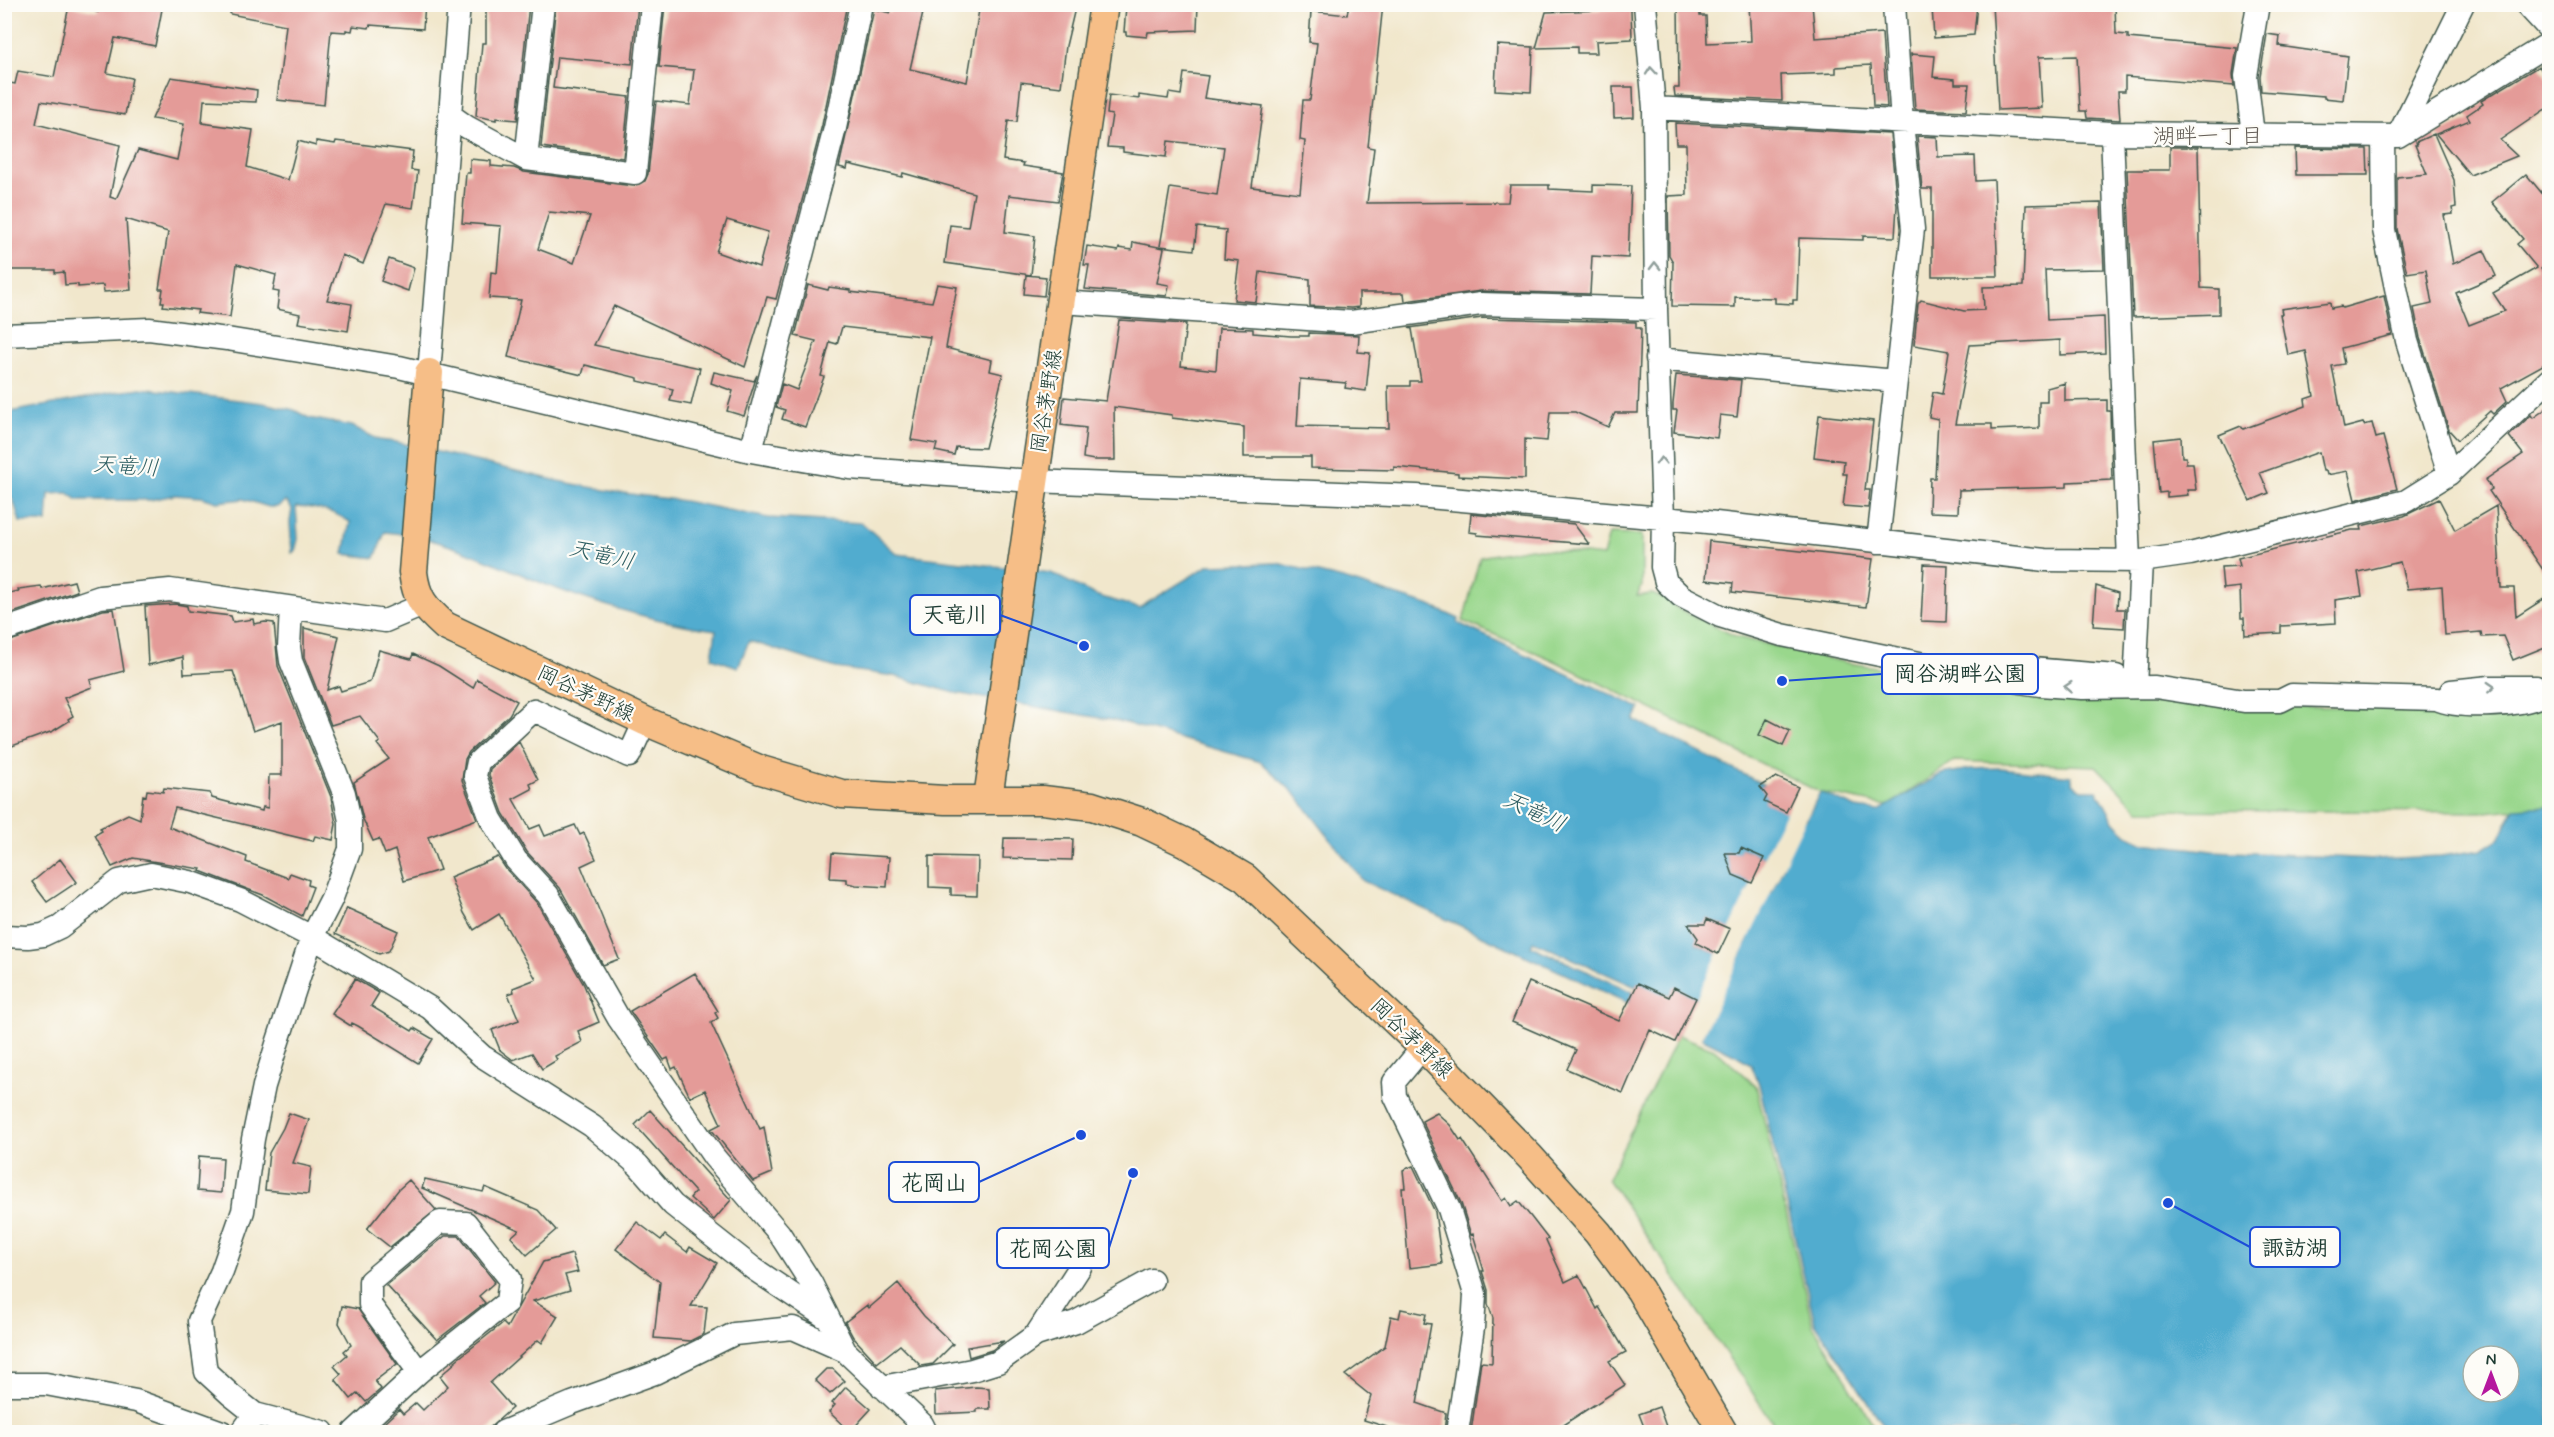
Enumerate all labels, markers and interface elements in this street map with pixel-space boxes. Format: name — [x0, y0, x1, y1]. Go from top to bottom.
one-way arrow — [1644, 66, 1657, 75]
district label: 湖畔一丁目 — [2153, 123, 2263, 151]
one-way arrow — [1649, 261, 1662, 270]
street label: 岡谷茅野線 — [1025, 347, 1069, 455]
water label: 天竜川 — [92, 451, 160, 483]
one-way arrow — [1655, 456, 1667, 465]
water label: 天竜川 — [566, 535, 637, 577]
callout: 天竜川 — [910, 595, 1000, 635]
text: 天竜川 — [922, 602, 988, 630]
callout: 岡谷湖畔公園 — [1882, 654, 2038, 694]
street label: 岡谷茅野線 — [532, 659, 639, 729]
text: 岡谷湖畔公園 — [1894, 661, 2026, 689]
one-way arrow — [2063, 681, 2072, 694]
one-way arrow — [2487, 681, 2496, 694]
water label: 天竜川 — [1498, 786, 1570, 839]
street label: 岡谷茅野線 — [1364, 992, 1459, 1085]
callout: 花岡山 — [889, 1162, 979, 1202]
text: 花岡山 — [901, 1170, 967, 1198]
callout: 諏訪湖 — [2250, 1227, 2340, 1267]
callout: 花岡公園 — [997, 1228, 1109, 1268]
text: 諏訪湖 — [2262, 1235, 2328, 1263]
text: 花岡公園 — [1009, 1236, 1097, 1264]
north arrow — [2461, 1344, 2521, 1404]
text: N — [2486, 1350, 2496, 1371]

